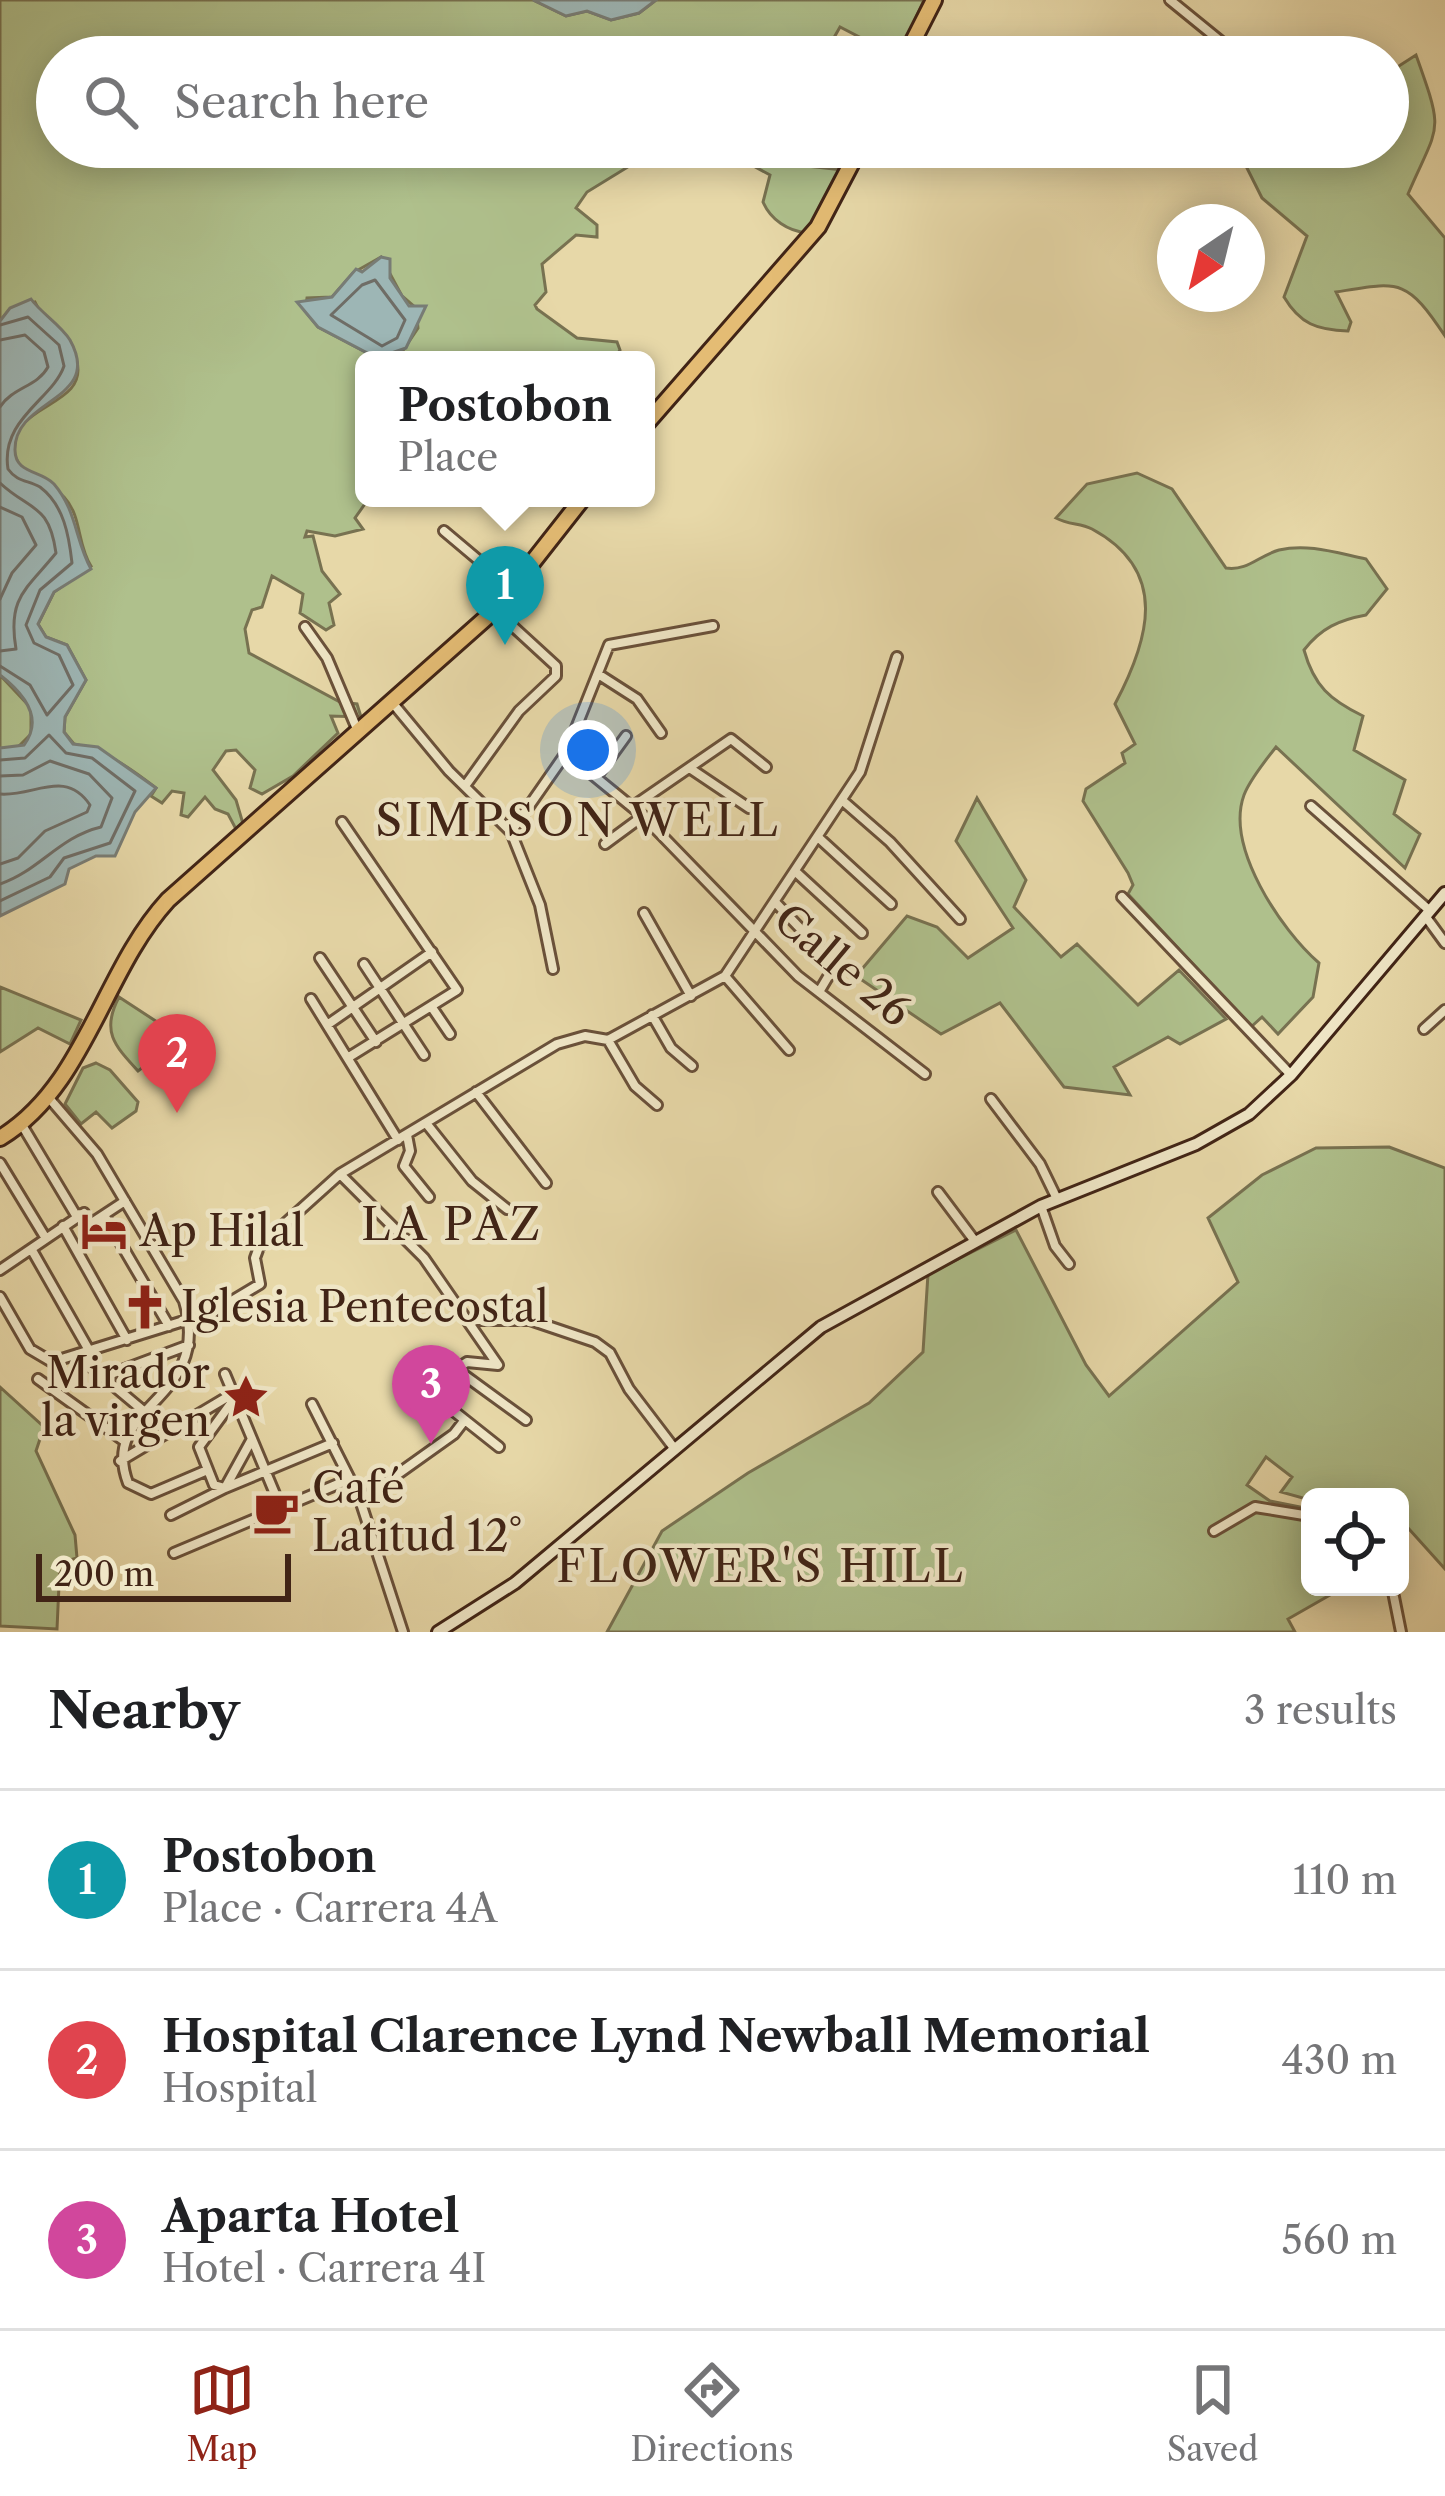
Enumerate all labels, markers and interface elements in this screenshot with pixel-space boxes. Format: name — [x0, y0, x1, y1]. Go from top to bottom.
search box — [36, 36, 1409, 168]
icon: search — [78, 69, 144, 135]
text: Search here — [174, 74, 429, 130]
north arrow — [1157, 204, 1265, 312]
popup — [355, 351, 655, 507]
text: Postobon — [398, 377, 612, 433]
text: Place — [398, 433, 498, 481]
pin: 1 — [466, 546, 544, 645]
your location — [558, 720, 618, 780]
district label: SIMPSON WELL — [375, 792, 781, 848]
street label: Calle 26 — [764, 893, 922, 1037]
pin: 2 — [138, 1014, 216, 1113]
district label: LA PAZ — [361, 1196, 543, 1252]
place label: Ap Hilal — [139, 1205, 304, 1257]
hotel icon: Ap Hilal — [79, 1206, 129, 1256]
place label: Iglesia Pentecostal — [181, 1281, 548, 1333]
church icon: Iglesia Pentecostal — [120, 1282, 170, 1332]
pin: 3 — [392, 1345, 470, 1444]
place label: Mirador la virgen — [41, 1347, 210, 1447]
place icon: Mirador la virgen — [221, 1372, 271, 1422]
place label: Café Latitud 12° — [312, 1462, 523, 1562]
cafe icon: Café Latitud 12° — [251, 1487, 301, 1537]
map controls — [1301, 1488, 1409, 1596]
button: locate — [1301, 1488, 1409, 1596]
district label: FLOWER'S HILL — [556, 1538, 966, 1594]
scale bar — [36, 1548, 291, 1601]
text: 200 m — [54, 1554, 154, 1595]
text: Nearby — [48, 1679, 240, 1741]
text: 3 results — [1244, 1686, 1397, 1734]
text: Postobon — [162, 1828, 376, 1884]
text: 1 — [78, 1856, 96, 1904]
text: 110 m — [1293, 1856, 1397, 1904]
text: Place · Carrera 4A — [162, 1884, 497, 1932]
text: Hospital Clarence Lynd Newball Memorial — [162, 2008, 1150, 2064]
text: 2 — [75, 2036, 99, 2084]
text: 430 m — [1282, 2036, 1397, 2084]
text: Hospital — [162, 2064, 317, 2112]
text: Aparta Hotel — [162, 2188, 459, 2244]
text: 3 — [76, 2216, 98, 2264]
text: 560 m — [1282, 2216, 1397, 2264]
text: Hotel · Carrera 4I — [162, 2244, 486, 2292]
tab: Map — [187, 2357, 257, 2470]
tab: Directions — [631, 2357, 794, 2470]
tab: Saved — [1167, 2357, 1258, 2470]

